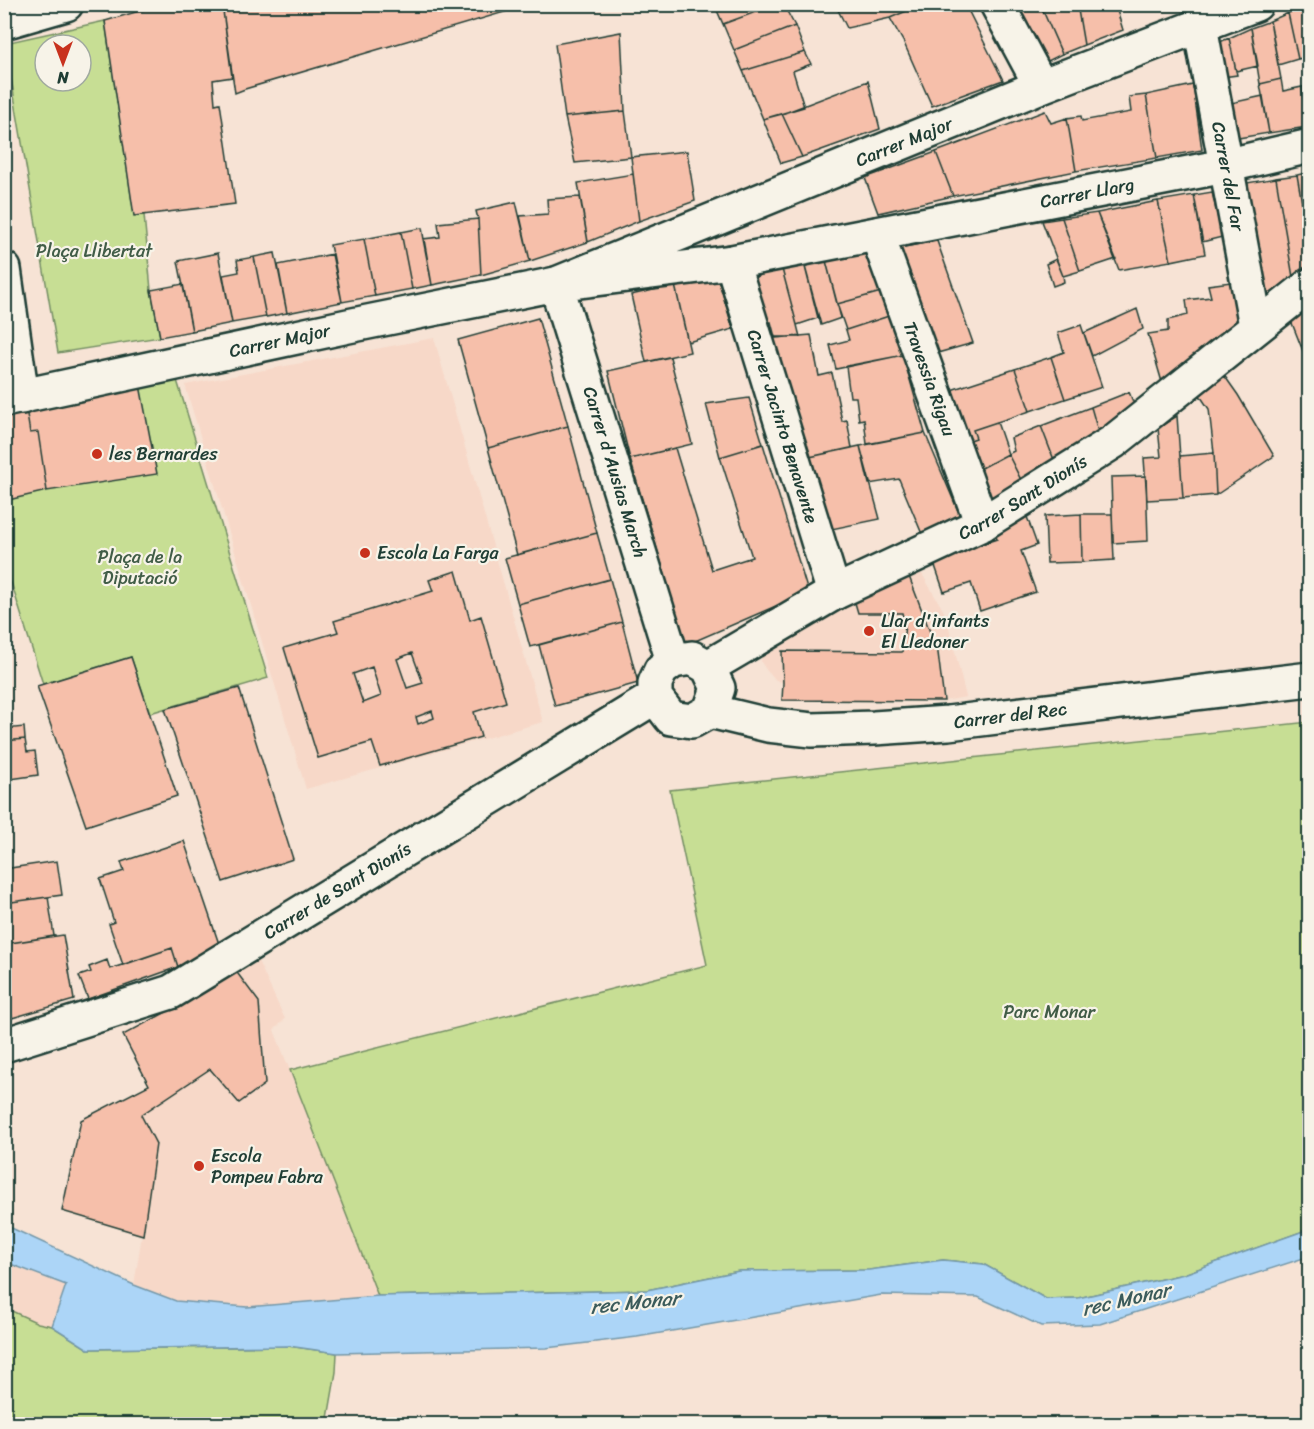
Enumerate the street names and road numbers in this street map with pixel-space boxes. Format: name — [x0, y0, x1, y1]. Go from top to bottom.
street label: Carrer Major — [851, 107, 959, 176]
street label: Carrer del Far — [1202, 119, 1254, 235]
street label: Carrer Llarg — [1037, 168, 1137, 218]
street label: Carrer Major — [226, 314, 335, 367]
street label: Travessia Rigau — [894, 317, 965, 441]
street label: Carrer Jacinto Benavente — [738, 325, 828, 528]
street label: Carrer d'Ausias March — [574, 382, 656, 562]
street label: Carrer Sant Dionís — [953, 445, 1095, 549]
street label: Carrer del Rec — [952, 693, 1069, 738]
street label: Carrer de Sant Dionís — [257, 833, 418, 948]

